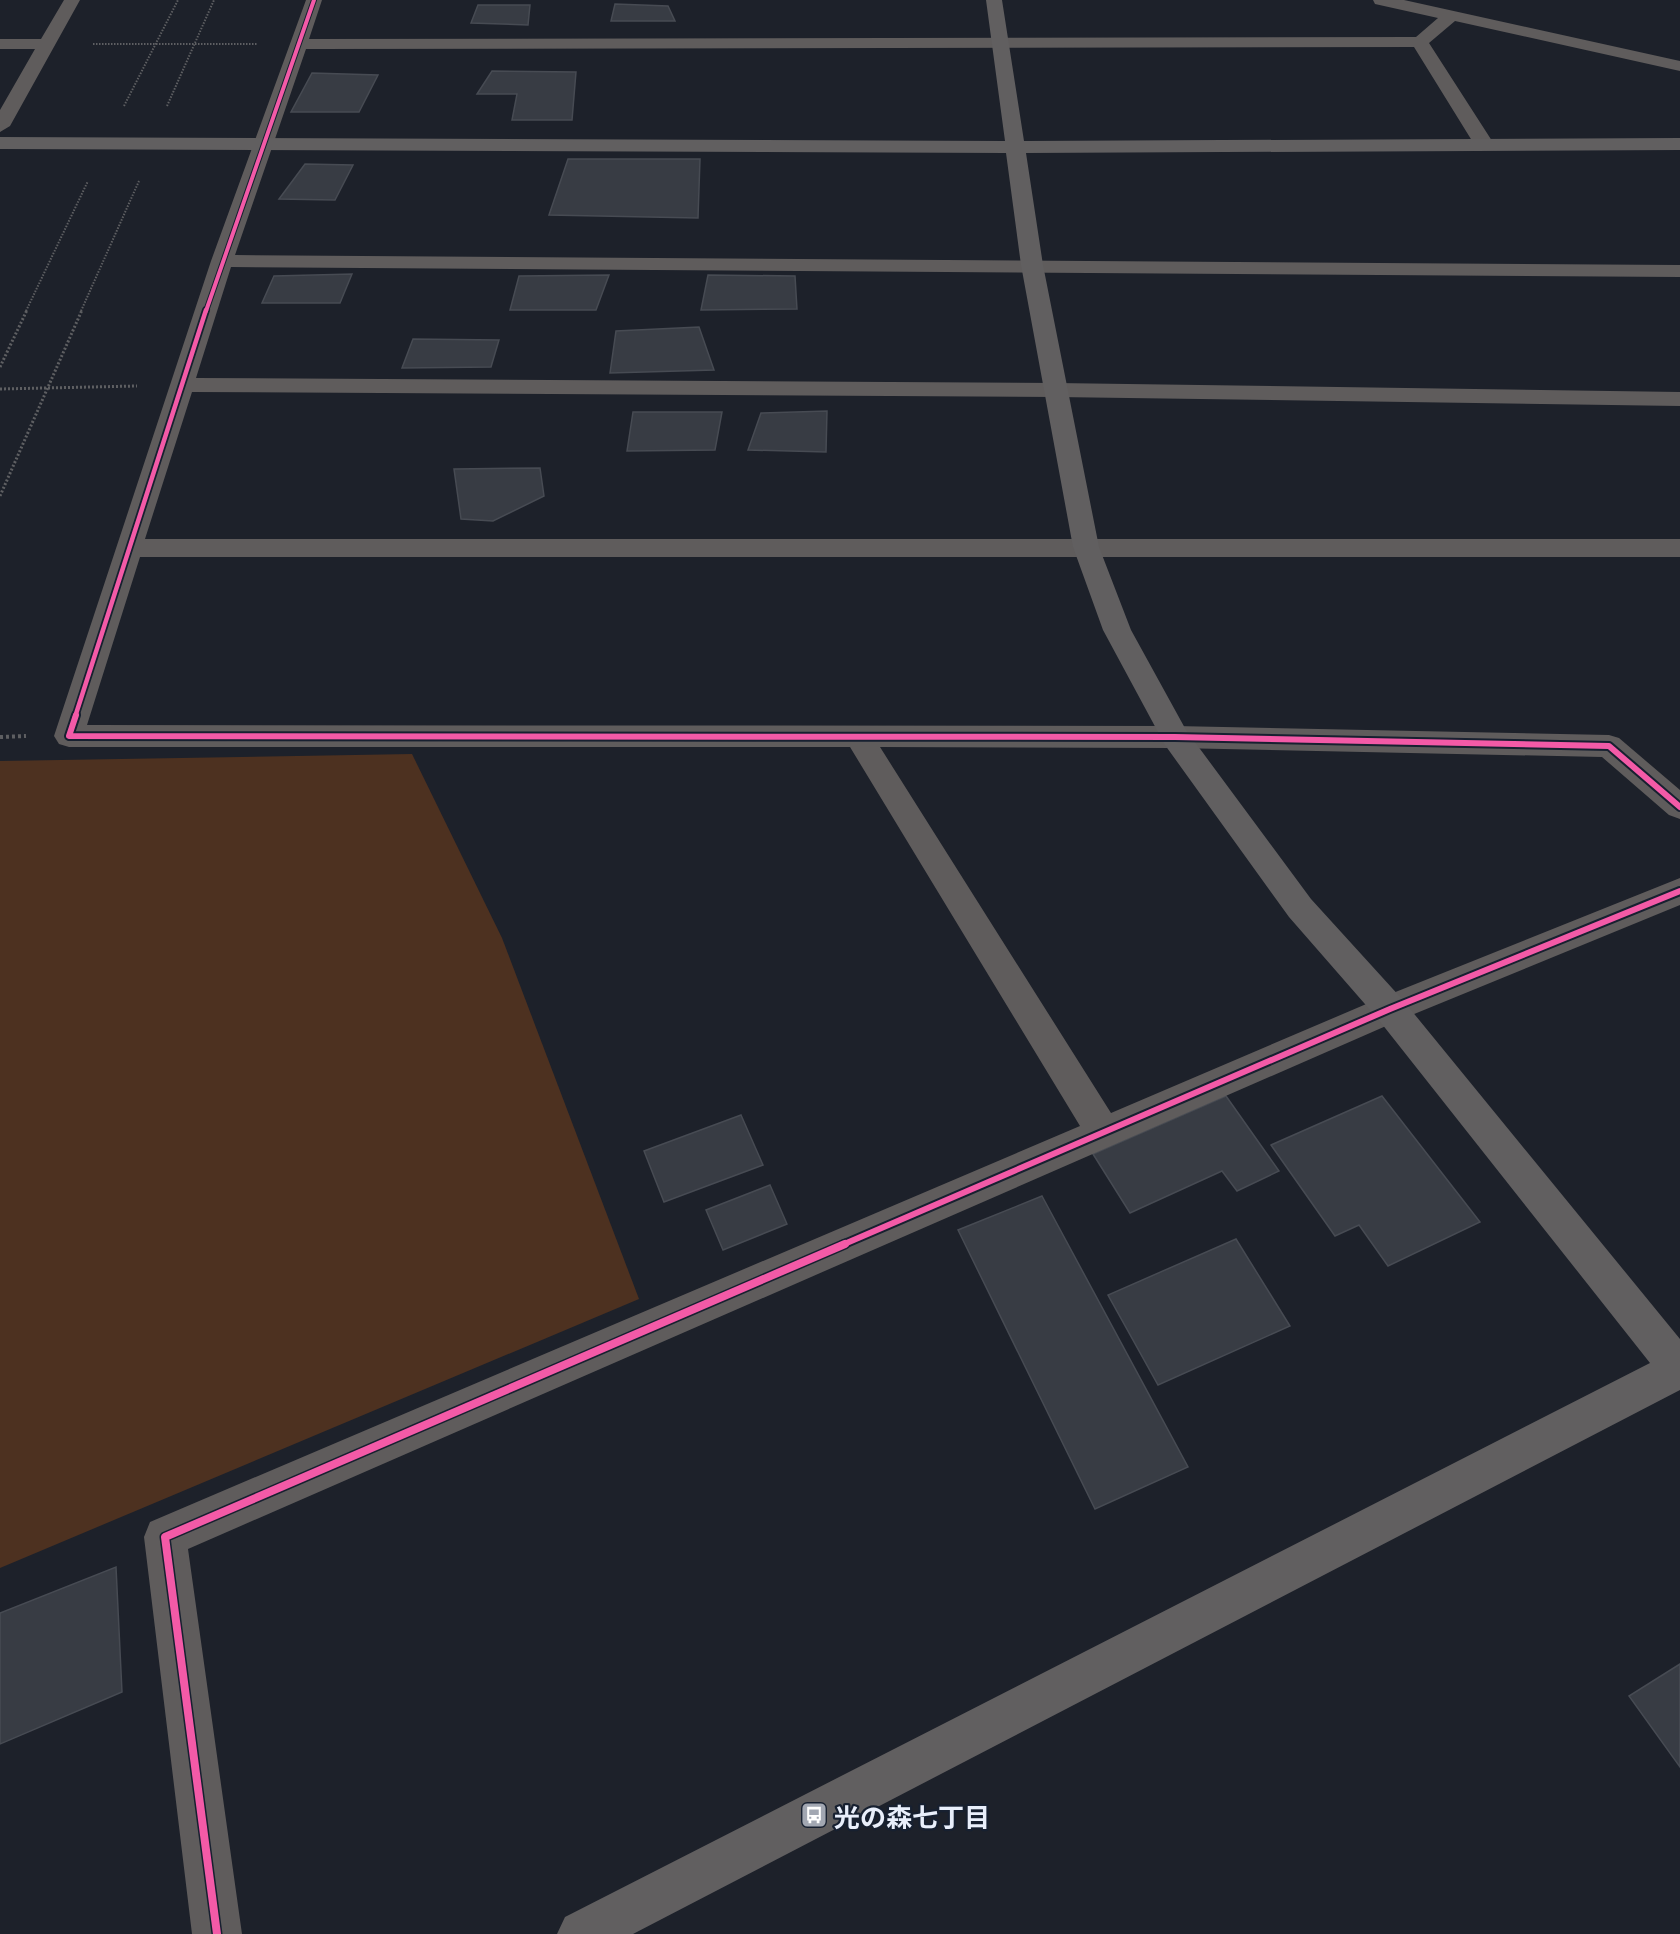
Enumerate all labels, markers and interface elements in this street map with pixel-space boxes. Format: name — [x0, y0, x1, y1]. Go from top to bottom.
place label: 光の森七丁目 — [834, 1796, 990, 1835]
bus stop icon: 光の森七丁目 — [799, 1800, 829, 1830]

